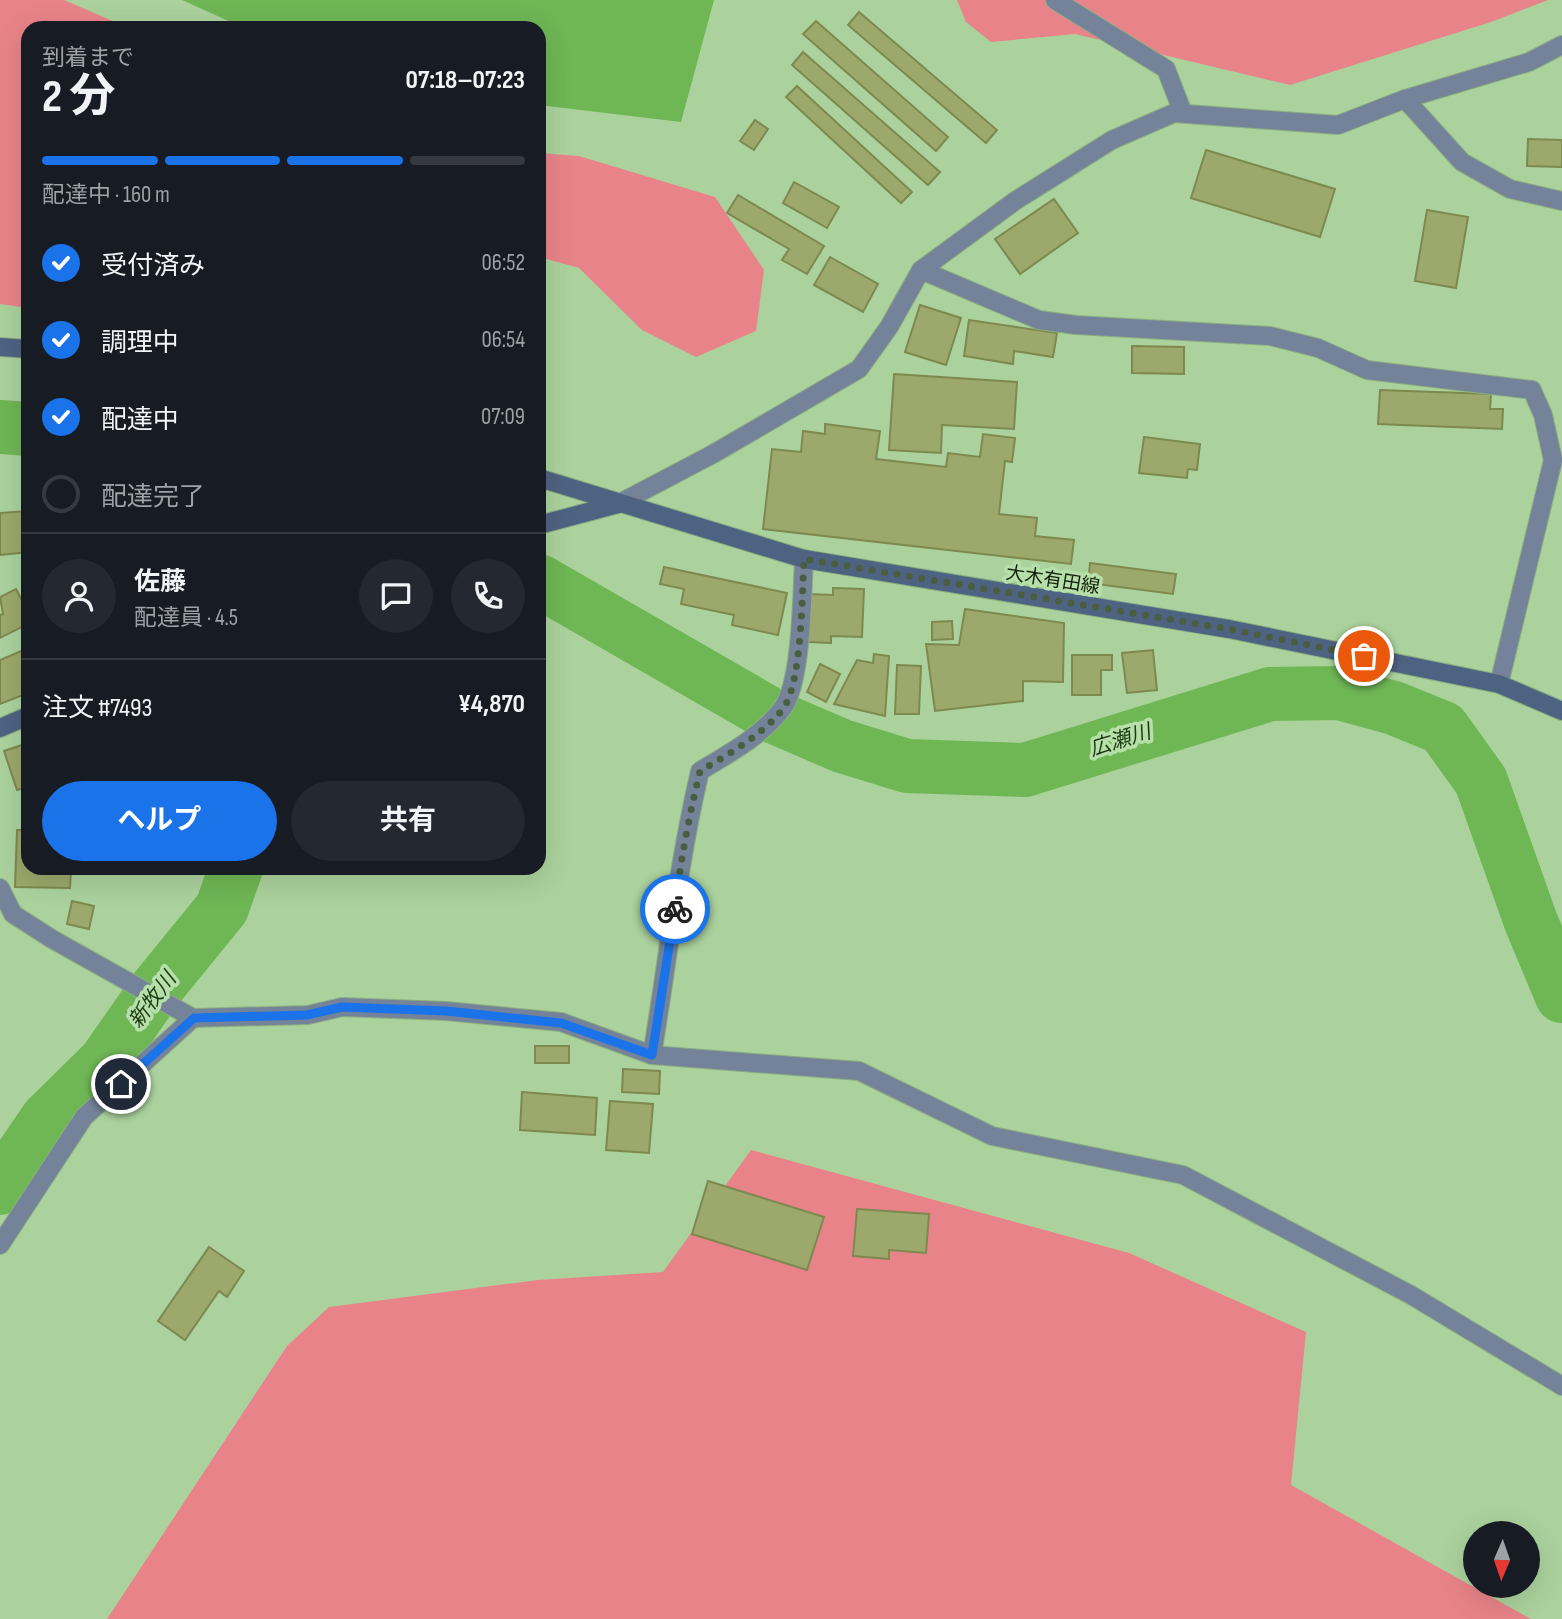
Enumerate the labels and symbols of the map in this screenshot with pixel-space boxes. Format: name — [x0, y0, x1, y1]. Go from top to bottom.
street label: 大木有田線 — [1004, 562, 1101, 599]
pin — [1334, 626, 1394, 686]
water label: 広瀬川 — [1086, 719, 1156, 762]
courier — [640, 874, 710, 944]
water label: 新牧川 — [123, 966, 183, 1033]
pin — [91, 1054, 151, 1114]
north arrow — [1463, 1521, 1540, 1598]

